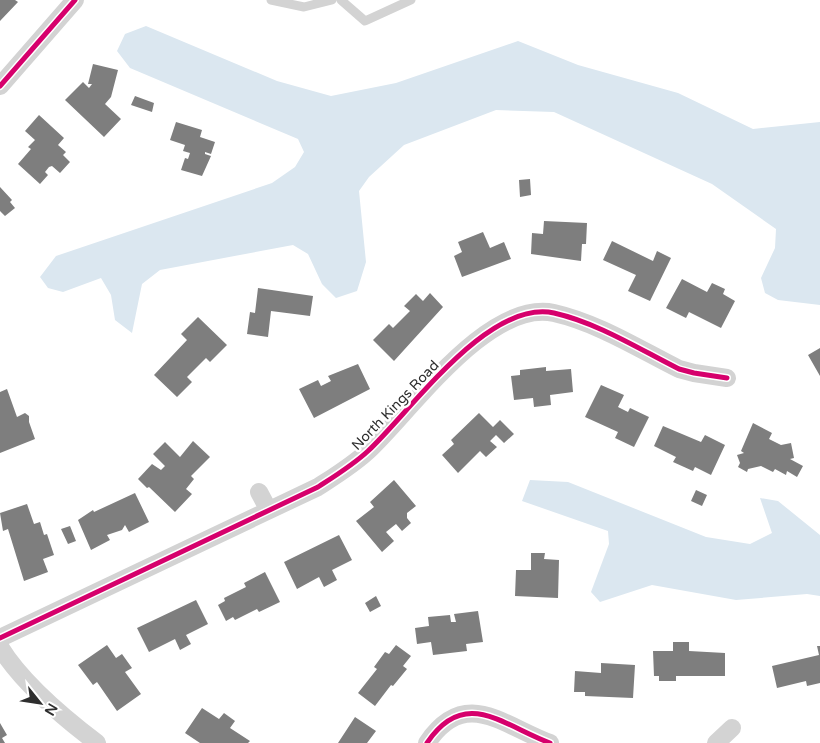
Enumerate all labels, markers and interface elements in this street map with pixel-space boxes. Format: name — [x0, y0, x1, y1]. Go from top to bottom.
street label: North Kings Road — [348, 357, 443, 454]
north arrow — [15, 678, 65, 728]
text: N — [41, 700, 61, 718]

